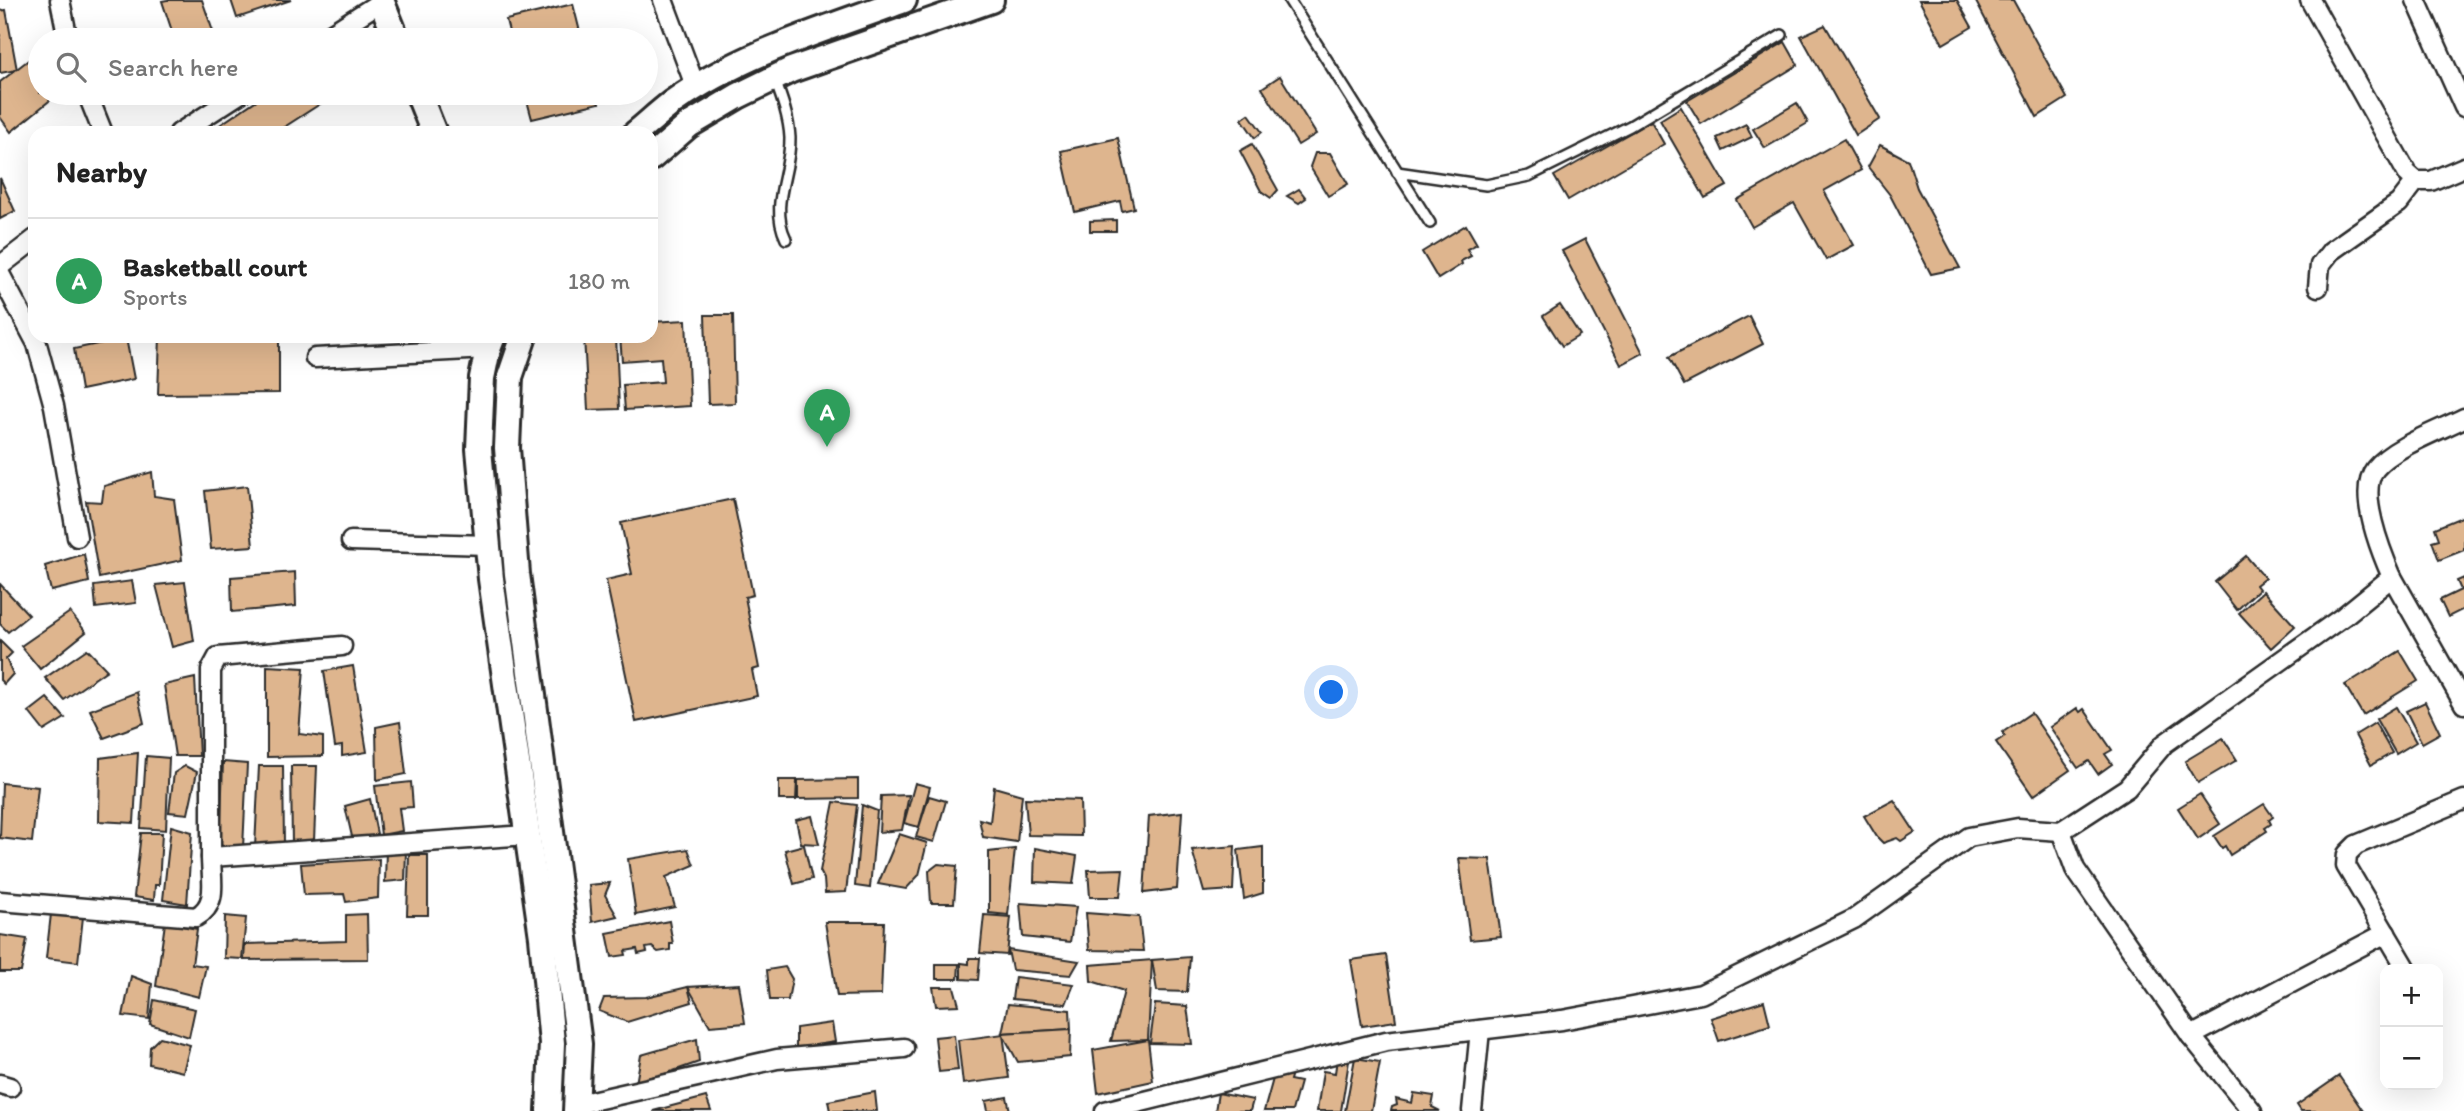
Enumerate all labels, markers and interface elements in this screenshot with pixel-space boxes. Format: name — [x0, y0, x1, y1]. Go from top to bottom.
search box — [28, 28, 658, 105]
icon: search — [52, 48, 90, 86]
text: Search here — [108, 51, 238, 83]
text: Nearby — [56, 153, 147, 190]
text: Basketball court — [123, 251, 307, 283]
text: A — [72, 267, 86, 295]
text: 180 m — [568, 267, 630, 295]
text: Sports — [123, 283, 187, 311]
pin: A — [804, 389, 850, 447]
your location — [1314, 675, 1348, 709]
map controls — [2380, 964, 2443, 1090]
button: + — [2380, 964, 2443, 1027]
button: − — [2380, 1027, 2443, 1090]

